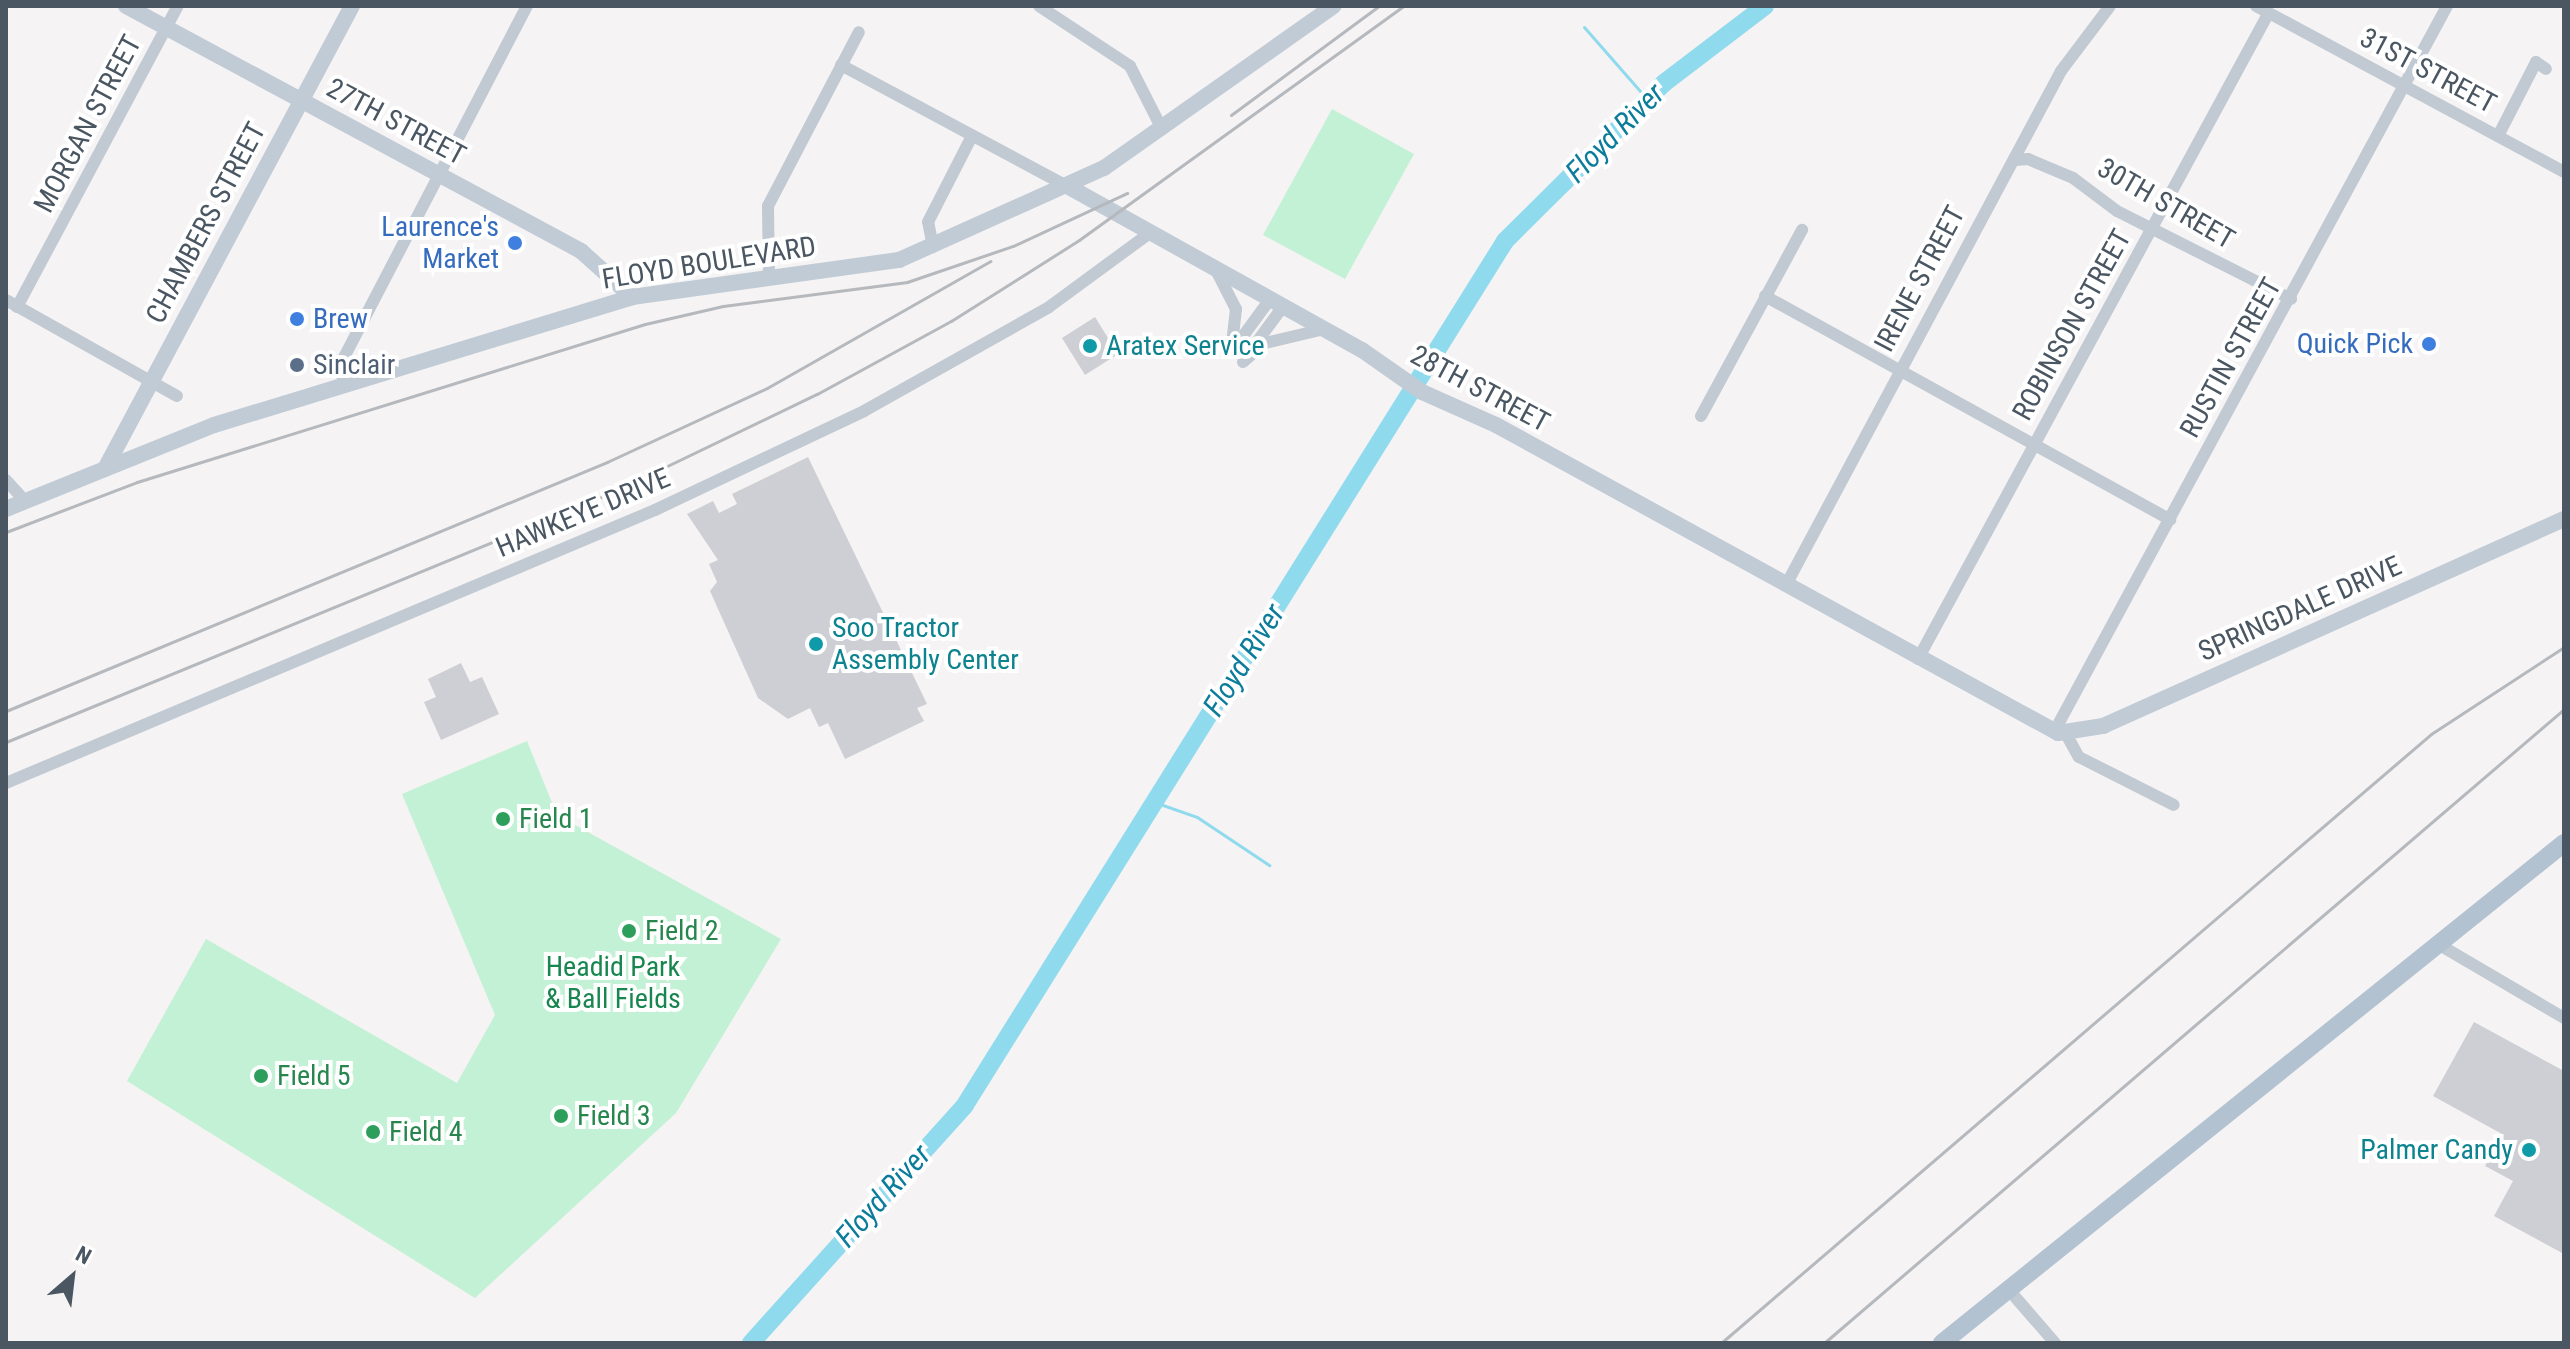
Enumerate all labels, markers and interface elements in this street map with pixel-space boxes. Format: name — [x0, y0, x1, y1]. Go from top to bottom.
street label: 31ST STREET — [2354, 21, 2502, 121]
street label: MORGAN STREET — [27, 30, 149, 218]
street label: 27TH STREET — [321, 71, 471, 173]
water label: Floyd River — [1558, 76, 1672, 190]
street label: CHAMBERS STREET — [139, 117, 273, 329]
street label: 30TH STREET — [2092, 151, 2240, 257]
street label: IRENE STREET — [1868, 200, 1972, 358]
place label: Laurence's Market — [381, 210, 499, 276]
street label: ROBINSON STREET — [2006, 224, 2138, 426]
street label: FLOYD BOULEVARD — [600, 230, 818, 296]
marker: Laurence's Market — [506, 234, 524, 252]
street label: RUSTIN STREET — [2173, 272, 2289, 444]
place label: Brew — [313, 302, 368, 336]
marker: Brew — [288, 310, 306, 328]
place label: Quick Pick — [2297, 327, 2413, 361]
place label: Aratex Service — [1106, 329, 1265, 363]
marker: Quick Pick — [2420, 335, 2438, 353]
marker: Aratex Service — [1081, 337, 1099, 355]
street label: 28TH STREET — [1405, 338, 1555, 440]
place label: Sinclair — [313, 348, 395, 382]
marker: Sinclair — [288, 356, 306, 374]
street label: HAWKEYE DRIVE — [491, 461, 675, 565]
street label: SPRINGDALE DRIVE — [2193, 549, 2407, 669]
water label: Floyd River — [1196, 597, 1292, 723]
place label: Soo Tractor Assembly Center — [832, 611, 1019, 677]
marker: Soo Tractor Assembly Center — [807, 635, 825, 653]
place label: Field 1 — [519, 802, 593, 836]
marker: Field 1 — [494, 810, 512, 828]
place label: Field 2 — [645, 914, 719, 948]
marker: Field 2 — [620, 922, 638, 940]
park label: Headid Park & Ball Fields — [545, 950, 681, 1016]
place label: Field 5 — [277, 1059, 351, 1093]
marker: Field 5 — [252, 1067, 270, 1085]
place label: Field 3 — [577, 1099, 651, 1133]
marker: Field 3 — [552, 1107, 570, 1125]
place label: Field 4 — [389, 1115, 463, 1149]
marker: Field 4 — [364, 1123, 382, 1141]
place label: Palmer Candy — [2360, 1133, 2513, 1167]
water label: Floyd River — [828, 1137, 938, 1255]
marker: Palmer Candy — [2520, 1141, 2538, 1159]
north arrow — [32, 1237, 112, 1317]
text: N — [72, 1241, 95, 1270]

